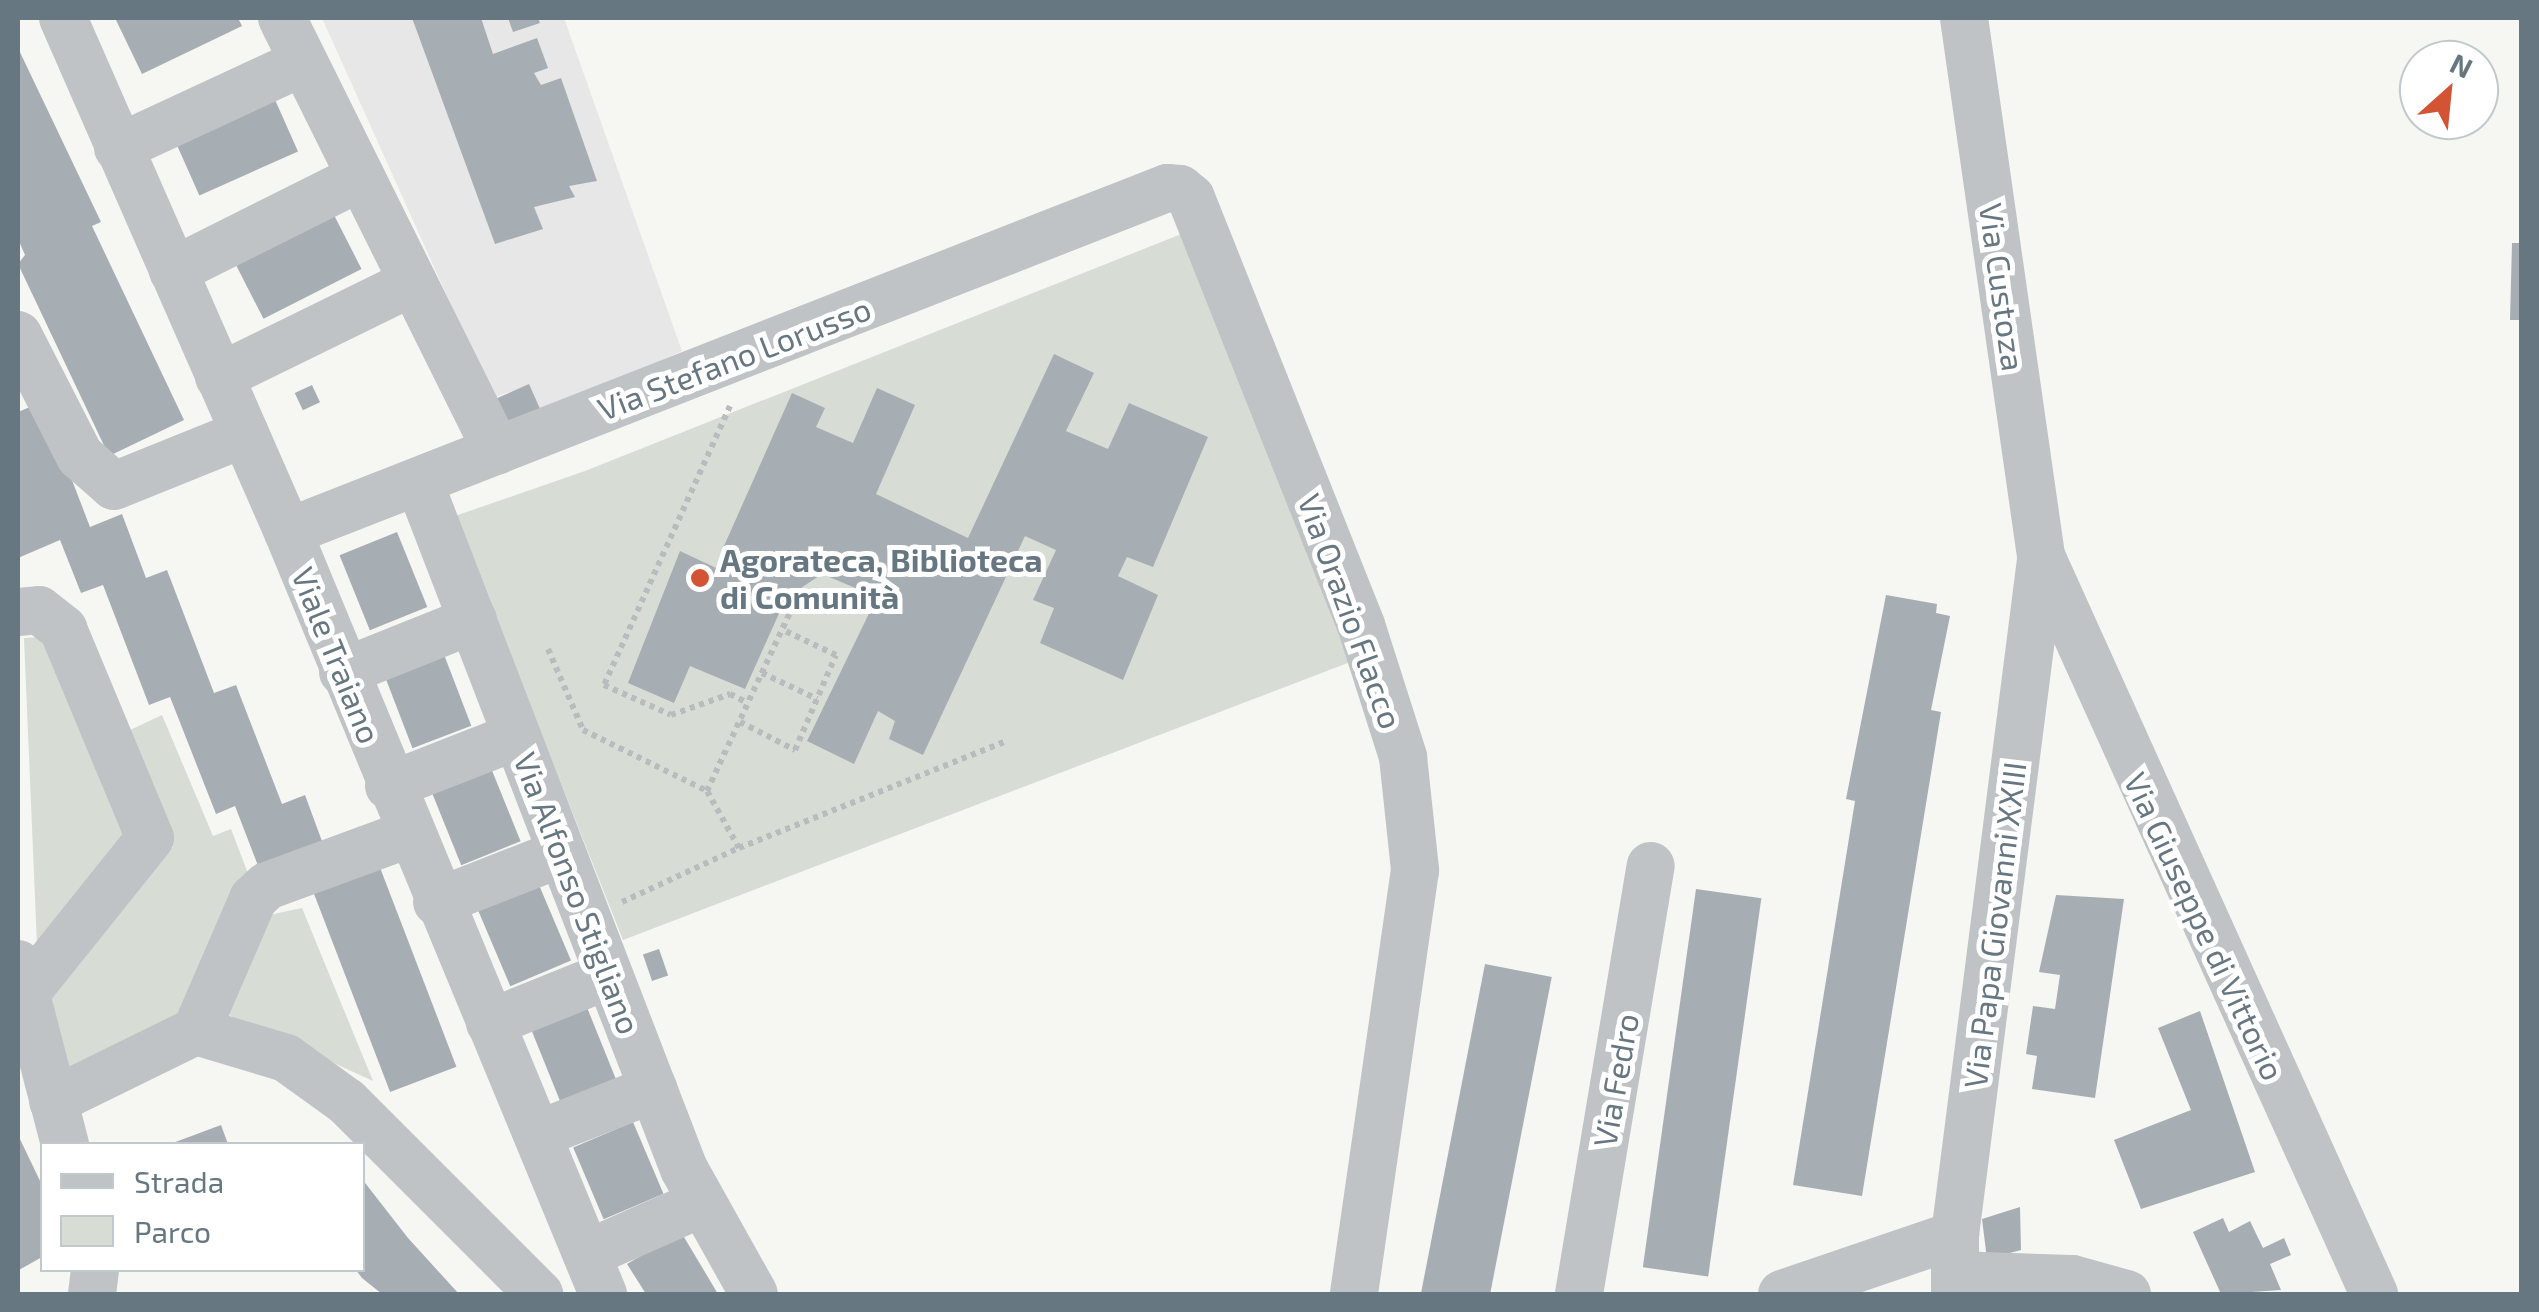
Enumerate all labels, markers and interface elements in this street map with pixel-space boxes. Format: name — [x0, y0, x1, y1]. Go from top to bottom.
north arrow — [2399, 40, 2499, 140]
text: N — [2445, 45, 2478, 85]
street label: Via Custoza — [1972, 201, 2034, 373]
street label: Via Stefano Lorusso — [592, 288, 876, 428]
street label: Via Orazio Flacco — [1291, 488, 1411, 734]
place label: Agorateca, Biblioteca di Comunità — [720, 541, 1042, 616]
street label: Viale Traiano — [284, 561, 390, 749]
marker: Agorateca, Biblioteca di Comunità — [689, 567, 711, 589]
street label: Via Alfonso Stigliano — [506, 746, 650, 1040]
street label: Via Papa Giovanni XXIII — [1955, 760, 2033, 1090]
street label: Via Giuseppe di Vittorio — [2117, 766, 2293, 1086]
street label: Via Fedro — [1584, 1010, 1646, 1150]
legend — [40, 1142, 365, 1272]
text: Strada — [134, 1163, 224, 1199]
text: Parco — [134, 1213, 211, 1249]

